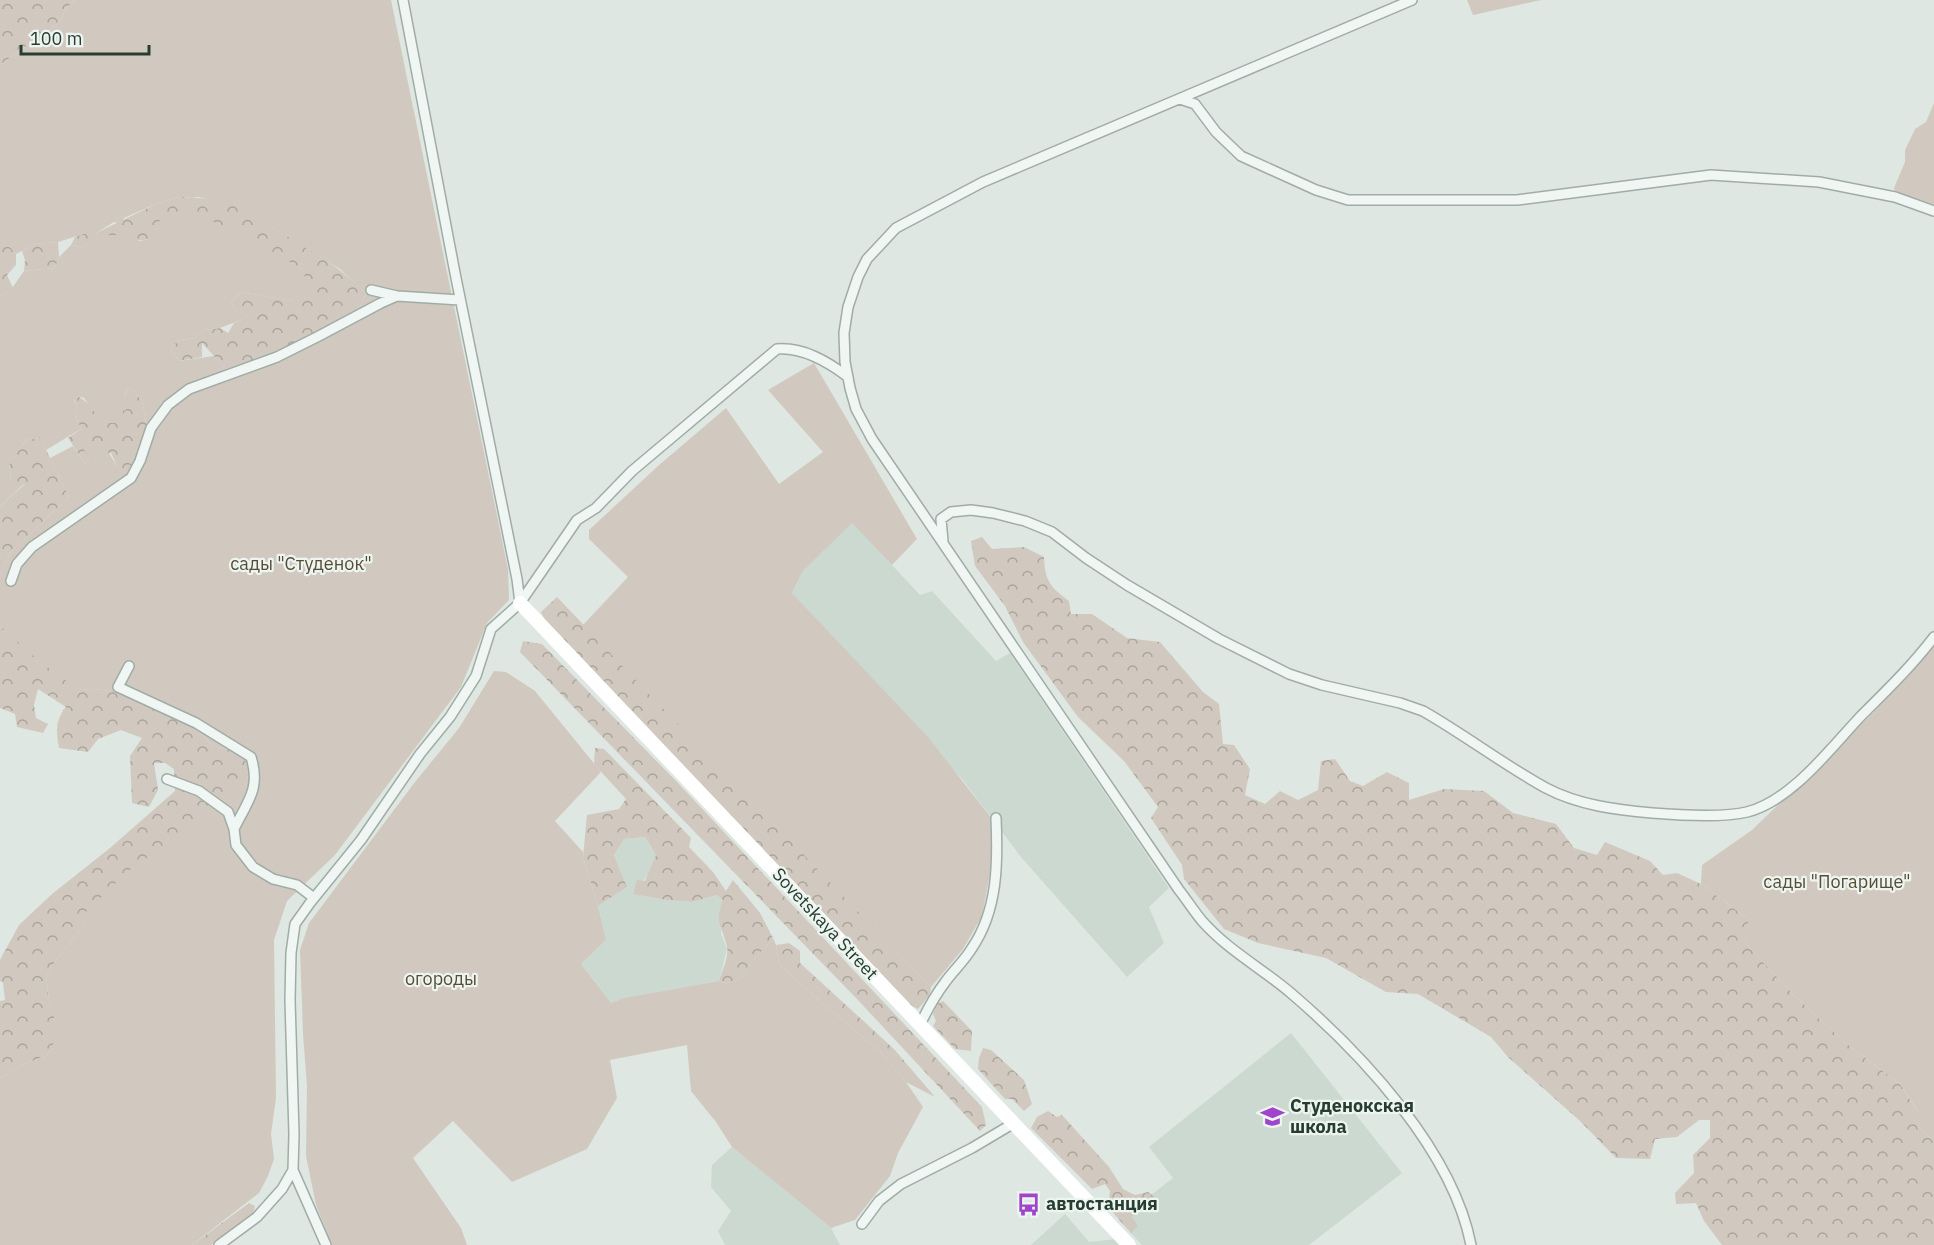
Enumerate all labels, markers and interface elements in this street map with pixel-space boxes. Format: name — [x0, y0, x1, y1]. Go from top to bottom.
scale bar — [21, 18, 148, 56]
text: 100 m — [30, 27, 82, 50]
park label: сады "Студенок" — [230, 552, 372, 575]
street label: Sovetskaya Street — [768, 863, 883, 985]
park label: сады "Погарище" — [1763, 870, 1911, 893]
park label: огороды — [405, 967, 477, 990]
place label: Студенокская школа — [1290, 1094, 1414, 1138]
school or university icon: Студенокская школа — [1259, 1103, 1285, 1129]
bus stop icon: автостанция — [1015, 1191, 1041, 1217]
place label: автостанция — [1046, 1192, 1158, 1215]

